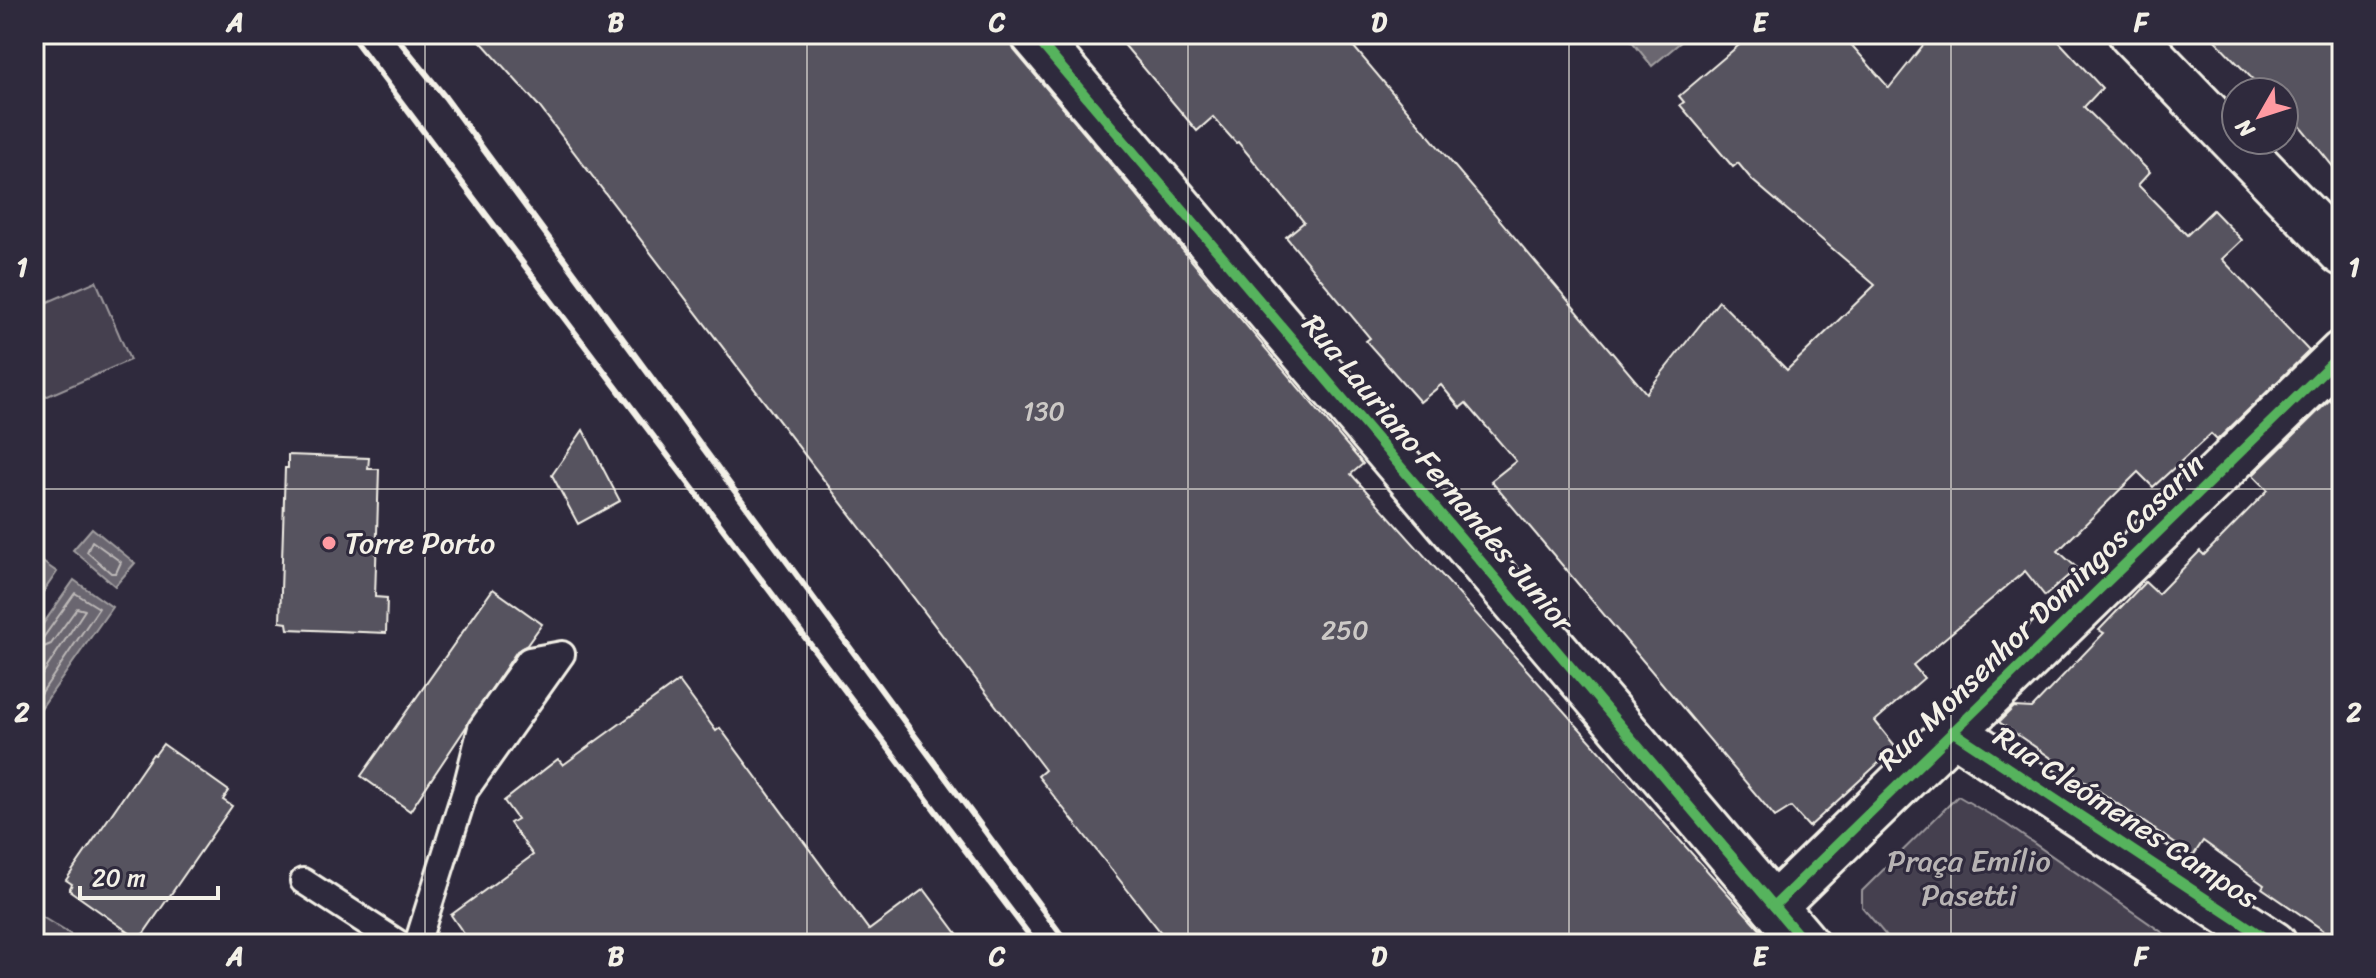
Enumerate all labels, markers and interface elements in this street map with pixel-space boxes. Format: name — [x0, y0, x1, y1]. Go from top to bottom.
text: A — [225, 0, 244, 45]
text: B — [608, 0, 625, 45]
text: C — [988, 0, 1006, 45]
text: D — [1371, 0, 1387, 45]
text: E — [1753, 0, 1770, 45]
text: F — [2133, 0, 2150, 45]
north arrow — [2220, 76, 2300, 156]
text: N — [2224, 109, 2265, 147]
text: 1 — [16, 244, 28, 290]
text: 1 — [2348, 244, 2360, 290]
street label: Rua Lauriano Fernandes Junior — [1288, 301, 1589, 646]
house number: 130 — [1023, 388, 1065, 434]
street label: Rua Monsenhor Domingos Casarin — [1864, 440, 2218, 784]
place label: Torre Porto — [345, 516, 495, 570]
marker: Torre Porto — [320, 534, 338, 552]
house number: 250 — [1321, 607, 1369, 653]
text: 2 — [13, 689, 30, 735]
text: 2 — [2345, 689, 2362, 735]
street label: Rua Cleómenes Campos — [1982, 711, 2270, 924]
park label: Praça Emílio Pasetti — [1887, 834, 2051, 922]
scale bar — [80, 850, 218, 900]
text: 20 m — [92, 857, 146, 899]
text: A — [225, 933, 244, 978]
text: B — [608, 933, 625, 978]
text: C — [988, 933, 1006, 978]
text: D — [1371, 933, 1387, 978]
text: E — [1753, 933, 1770, 978]
text: F — [2133, 933, 2150, 978]

